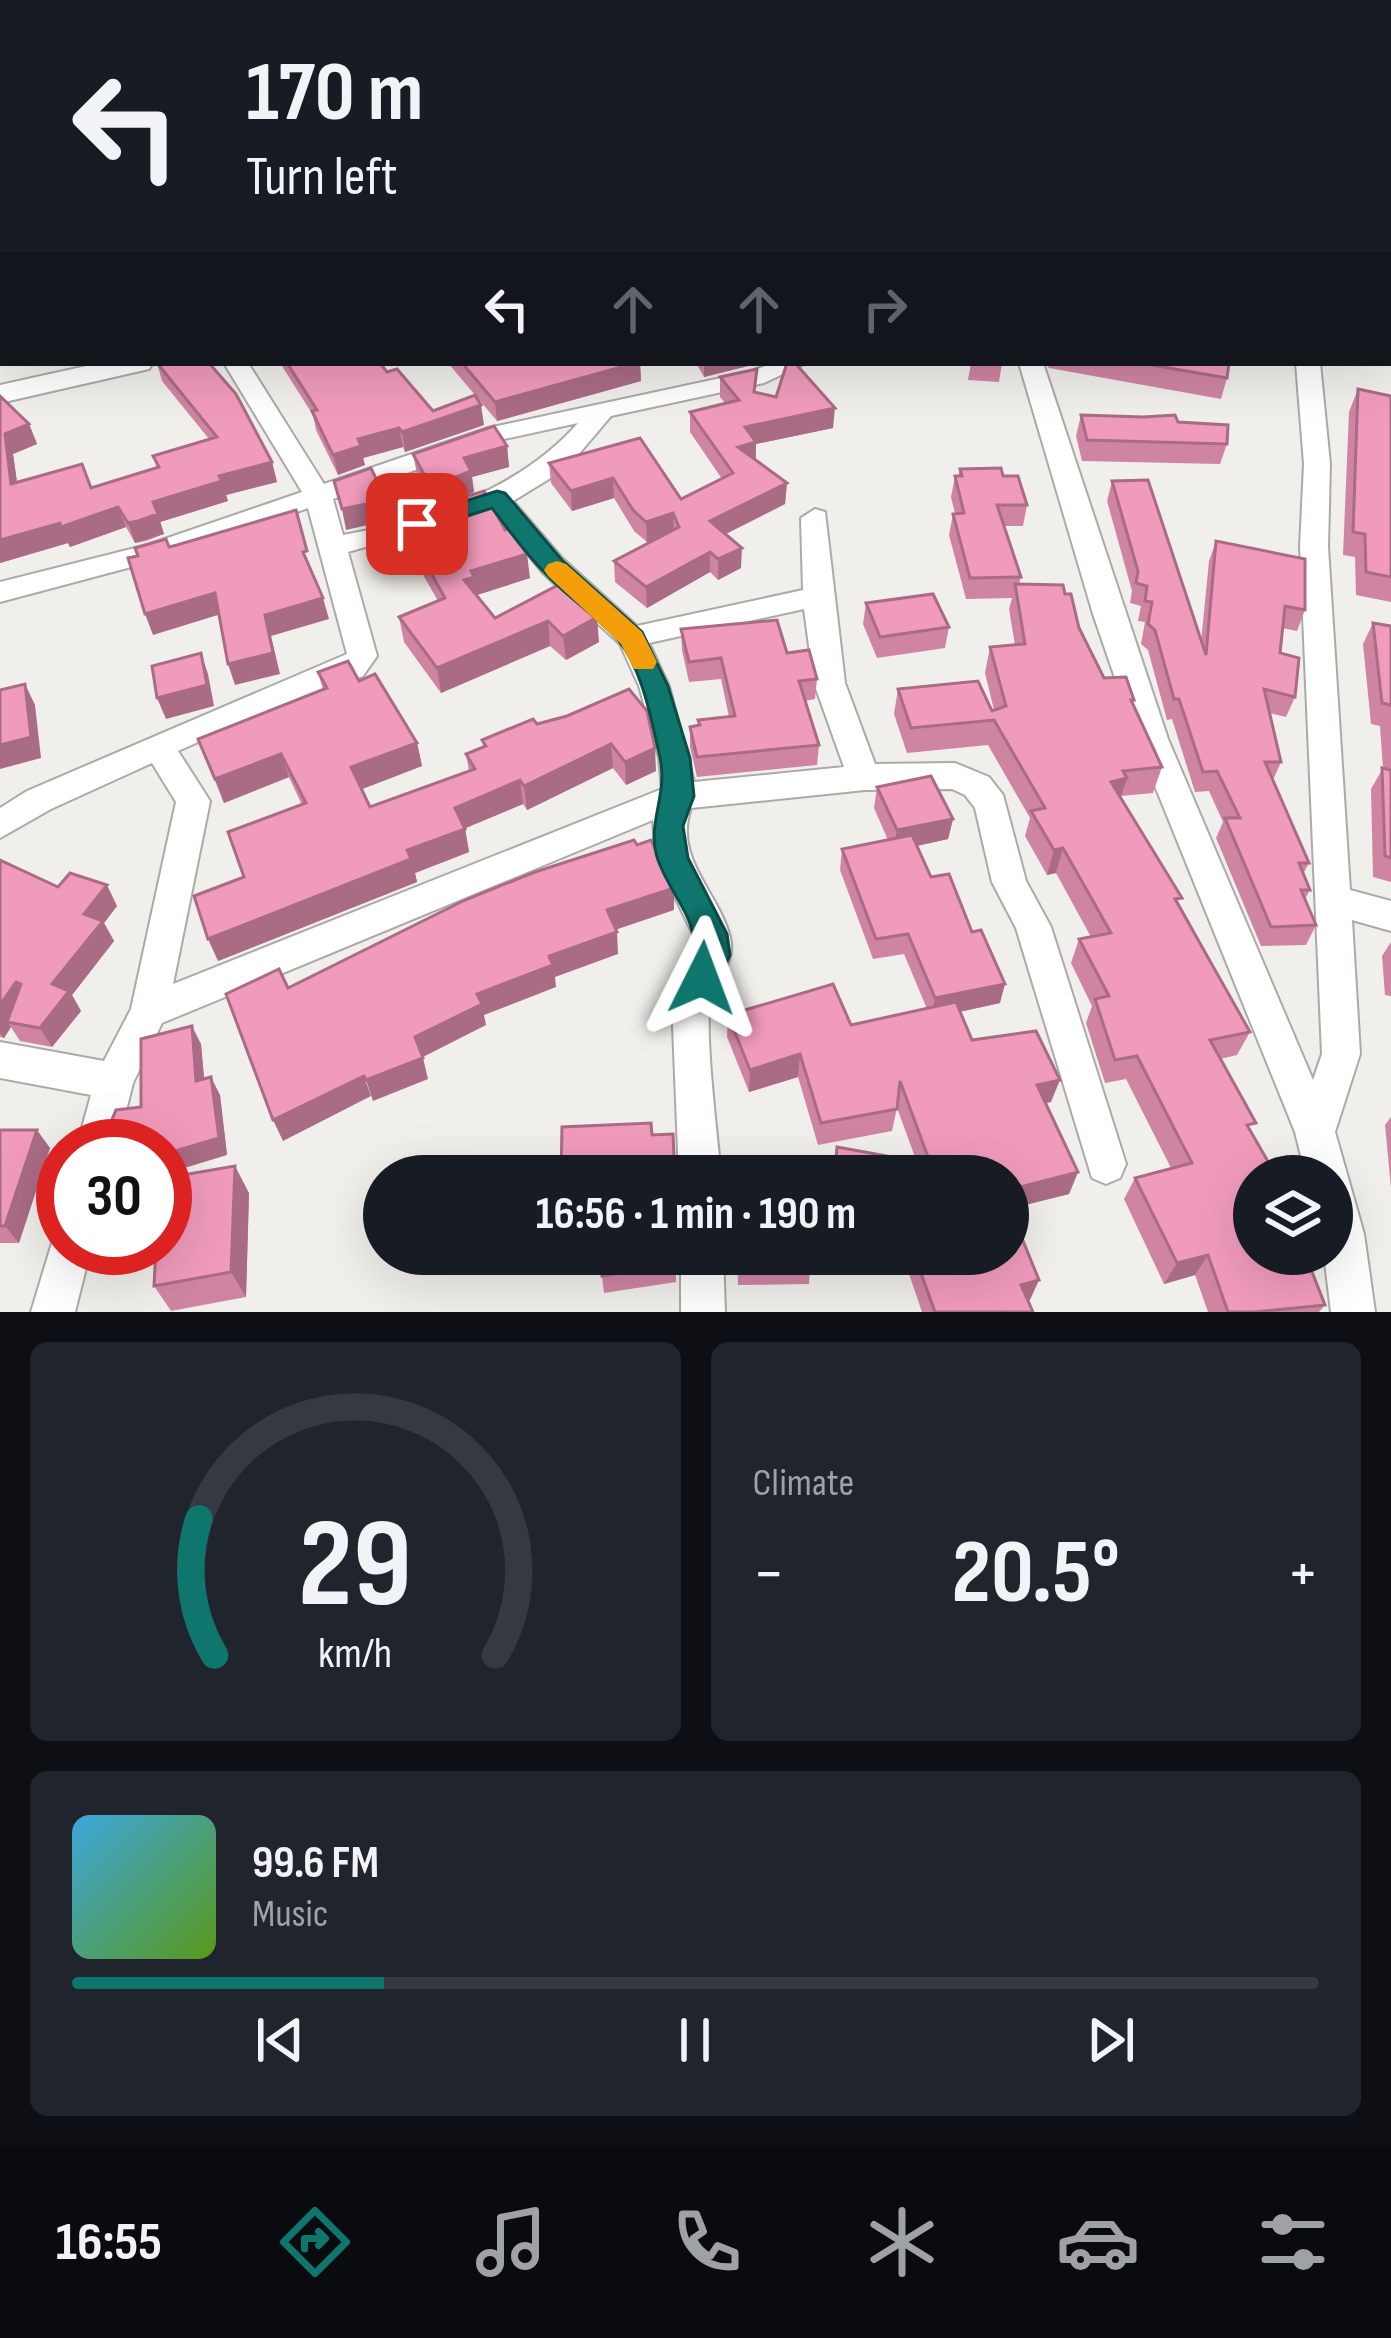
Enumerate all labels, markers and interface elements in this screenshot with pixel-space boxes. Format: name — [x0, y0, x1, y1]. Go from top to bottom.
text: 170 m — [246, 43, 423, 144]
icon: left — [48, 48, 204, 204]
text: Turn left — [246, 145, 398, 210]
icon: left — [474, 276, 540, 342]
icon: ahead — [600, 276, 666, 342]
icon: ahead — [726, 276, 792, 342]
icon: right — [852, 276, 918, 342]
pin — [366, 473, 468, 575]
icon: arrive — [384, 491, 450, 557]
position arrow — [639, 915, 765, 1041]
speed limit sign: 30 — [36, 1119, 192, 1275]
map controls — [1233, 1155, 1353, 1275]
button: layers — [1233, 1155, 1353, 1275]
text: 16:56 · 1 min · 190 m — [536, 1187, 856, 1242]
text: Climate — [753, 1460, 854, 1507]
text: 29 — [298, 1492, 412, 1641]
text: 20.5° — [952, 1520, 1120, 1628]
text: − — [753, 1535, 785, 1614]
text: + — [1287, 1535, 1319, 1614]
text: km/h — [318, 1627, 392, 1679]
text: 99.6 FM — [252, 1836, 379, 1891]
text: Music — [252, 1891, 328, 1938]
icon: previous — [247, 2007, 313, 2073]
icon: pause — [662, 2007, 728, 2073]
icon: next — [1078, 2007, 1144, 2073]
icon: directions — [273, 2200, 357, 2284]
icon: music — [469, 2200, 553, 2284]
icon: phone — [665, 2200, 749, 2284]
icon: climate — [860, 2200, 944, 2284]
icon: car — [1056, 2200, 1140, 2284]
icon: filters — [1251, 2200, 1335, 2284]
text: 16:55 — [56, 2210, 162, 2275]

